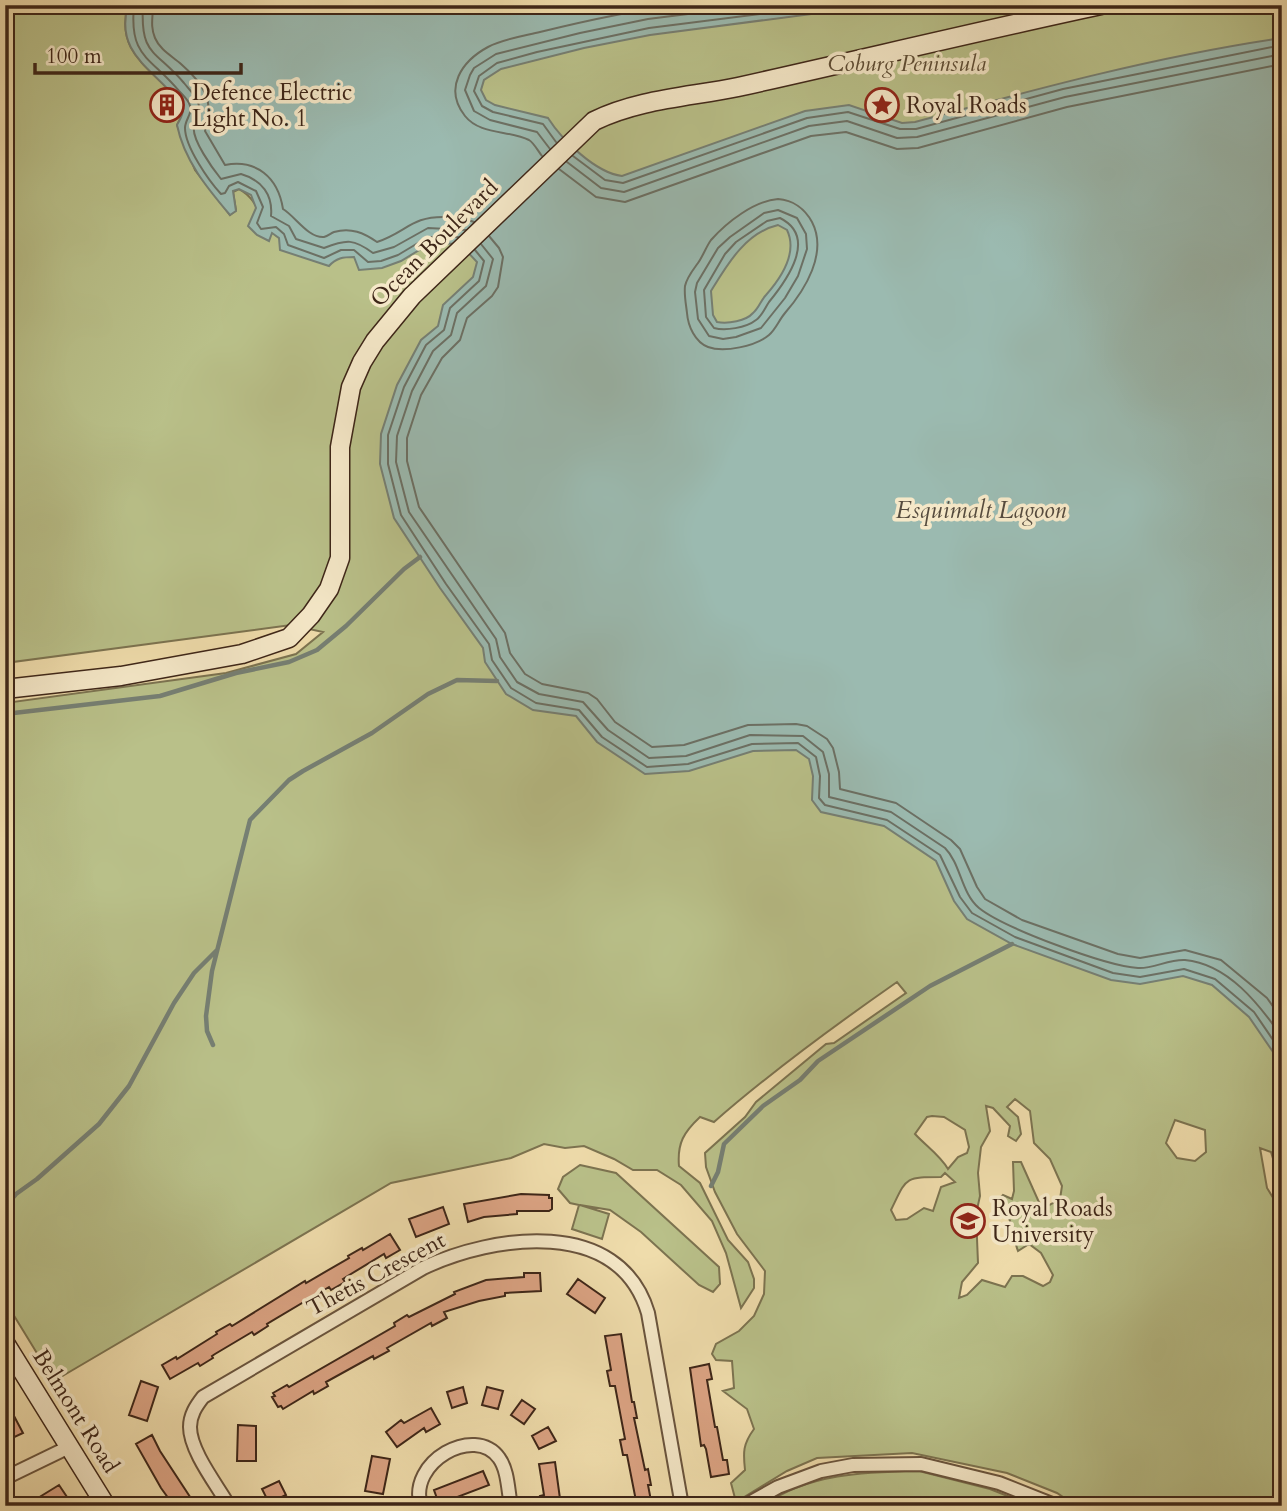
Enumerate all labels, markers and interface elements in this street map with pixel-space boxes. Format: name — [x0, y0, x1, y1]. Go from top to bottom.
scale bar — [35, 32, 242, 76]
text: 100 m — [46, 42, 102, 71]
park label: Coburg Peninsula — [828, 48, 986, 79]
place label: Defence Electric Light No. 1 — [192, 77, 352, 134]
building icon: Defence Electric Light No. 1 — [148, 86, 186, 124]
place icon: Royal Roads — [863, 86, 901, 124]
place label: Royal Roads — [906, 90, 1027, 121]
street label: Ocean Boulevard — [363, 172, 505, 314]
water label: Esquimalt Lagoon — [896, 494, 1067, 527]
place label: Royal Roads University — [992, 1193, 1113, 1250]
school or university icon: Royal Roads University — [949, 1202, 987, 1240]
street label: Thetis Crescent — [301, 1224, 451, 1324]
street label: Belmont Road — [26, 1343, 127, 1480]

